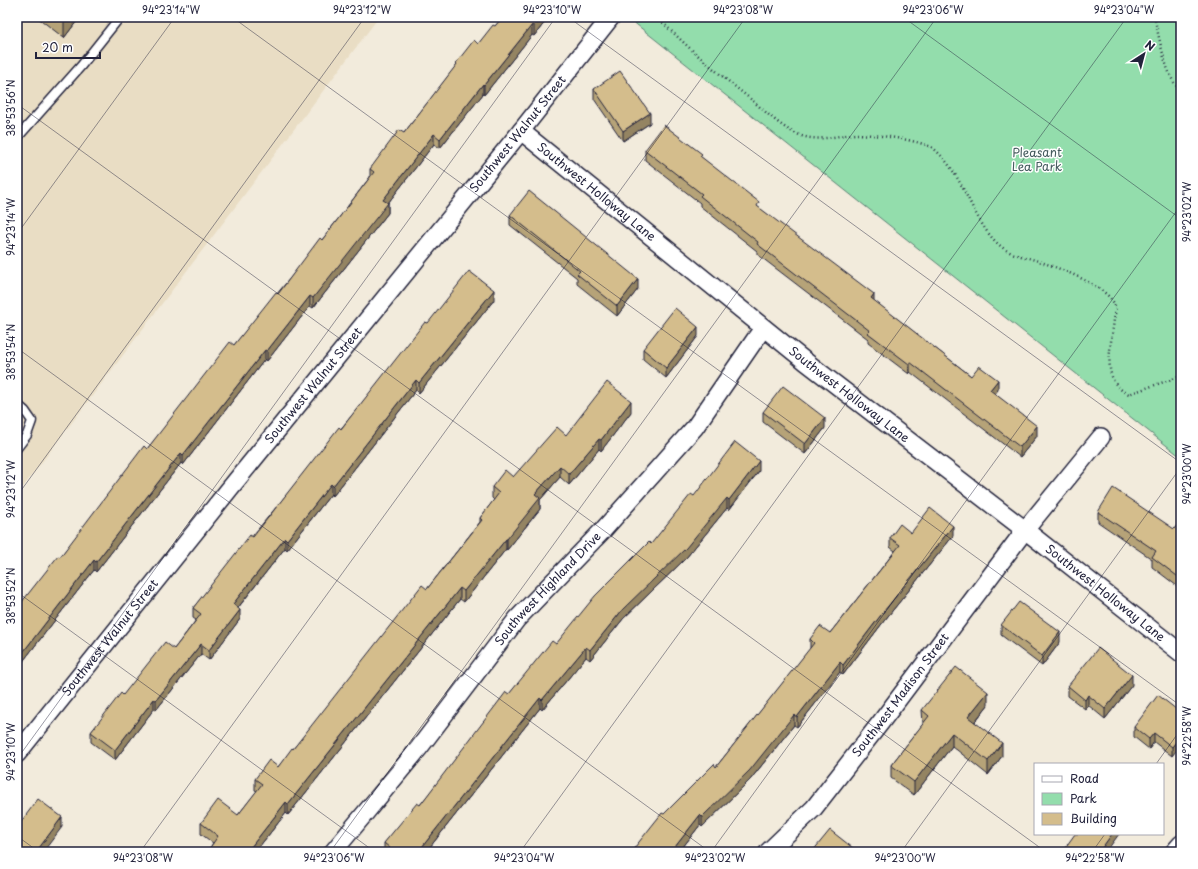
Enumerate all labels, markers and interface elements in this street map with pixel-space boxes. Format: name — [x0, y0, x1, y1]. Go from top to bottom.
text: 94°23'14"W — [142, 2, 201, 17]
text: 94°23'12"W — [333, 2, 392, 17]
text: 94°23'10"W — [523, 2, 582, 17]
text: 94°23'08"W — [713, 2, 774, 17]
text: 94°23'06"W — [903, 2, 964, 17]
text: 94°23'04"W — [1094, 2, 1155, 17]
scale bar — [36, 34, 100, 60]
north arrow — [1124, 34, 1164, 74]
text: N — [1142, 36, 1159, 55]
text: 20 m — [42, 38, 73, 56]
street label: Southwest Walnut Street — [465, 71, 570, 196]
text: 38°53'56"N — [3, 79, 18, 137]
street label: Southwest Holloway Lane — [534, 138, 660, 245]
park label: Pleasant Lea Park — [1012, 143, 1062, 175]
text: 94°23'02"W — [1179, 181, 1194, 242]
text: 94°23'14"W — [3, 197, 18, 256]
text: 38°53'54"N — [3, 323, 18, 380]
street label: Southwest Walnut Street — [260, 323, 366, 447]
street label: Southwest Holloway Lane — [786, 342, 914, 446]
text: 94°23'00"W — [1179, 443, 1194, 505]
text: 94°23'12"W — [3, 459, 18, 518]
street label: Southwest Highland Drive — [490, 527, 605, 649]
street label: Southwest Holloway Lane — [1042, 539, 1170, 646]
text: 38°53'52"N — [3, 567, 18, 624]
street label: Southwest Walnut Street — [57, 575, 162, 699]
street label: Southwest Madison Street — [847, 629, 953, 760]
text: 94°22'58"W — [1179, 706, 1194, 766]
text: 94°23'10"W — [3, 722, 18, 781]
legend — [1034, 763, 1164, 835]
text: Road — [1070, 769, 1099, 787]
text: Park — [1070, 789, 1097, 807]
text: Building — [1070, 809, 1117, 827]
text: 94°23'08"W — [113, 850, 174, 865]
text: 94°23'06"W — [304, 850, 365, 865]
text: 94°23'04"W — [494, 850, 555, 865]
text: 94°23'02"W — [685, 850, 746, 865]
text: 94°23'00"W — [874, 850, 936, 865]
text: 94°22'58"W — [1065, 850, 1125, 865]

